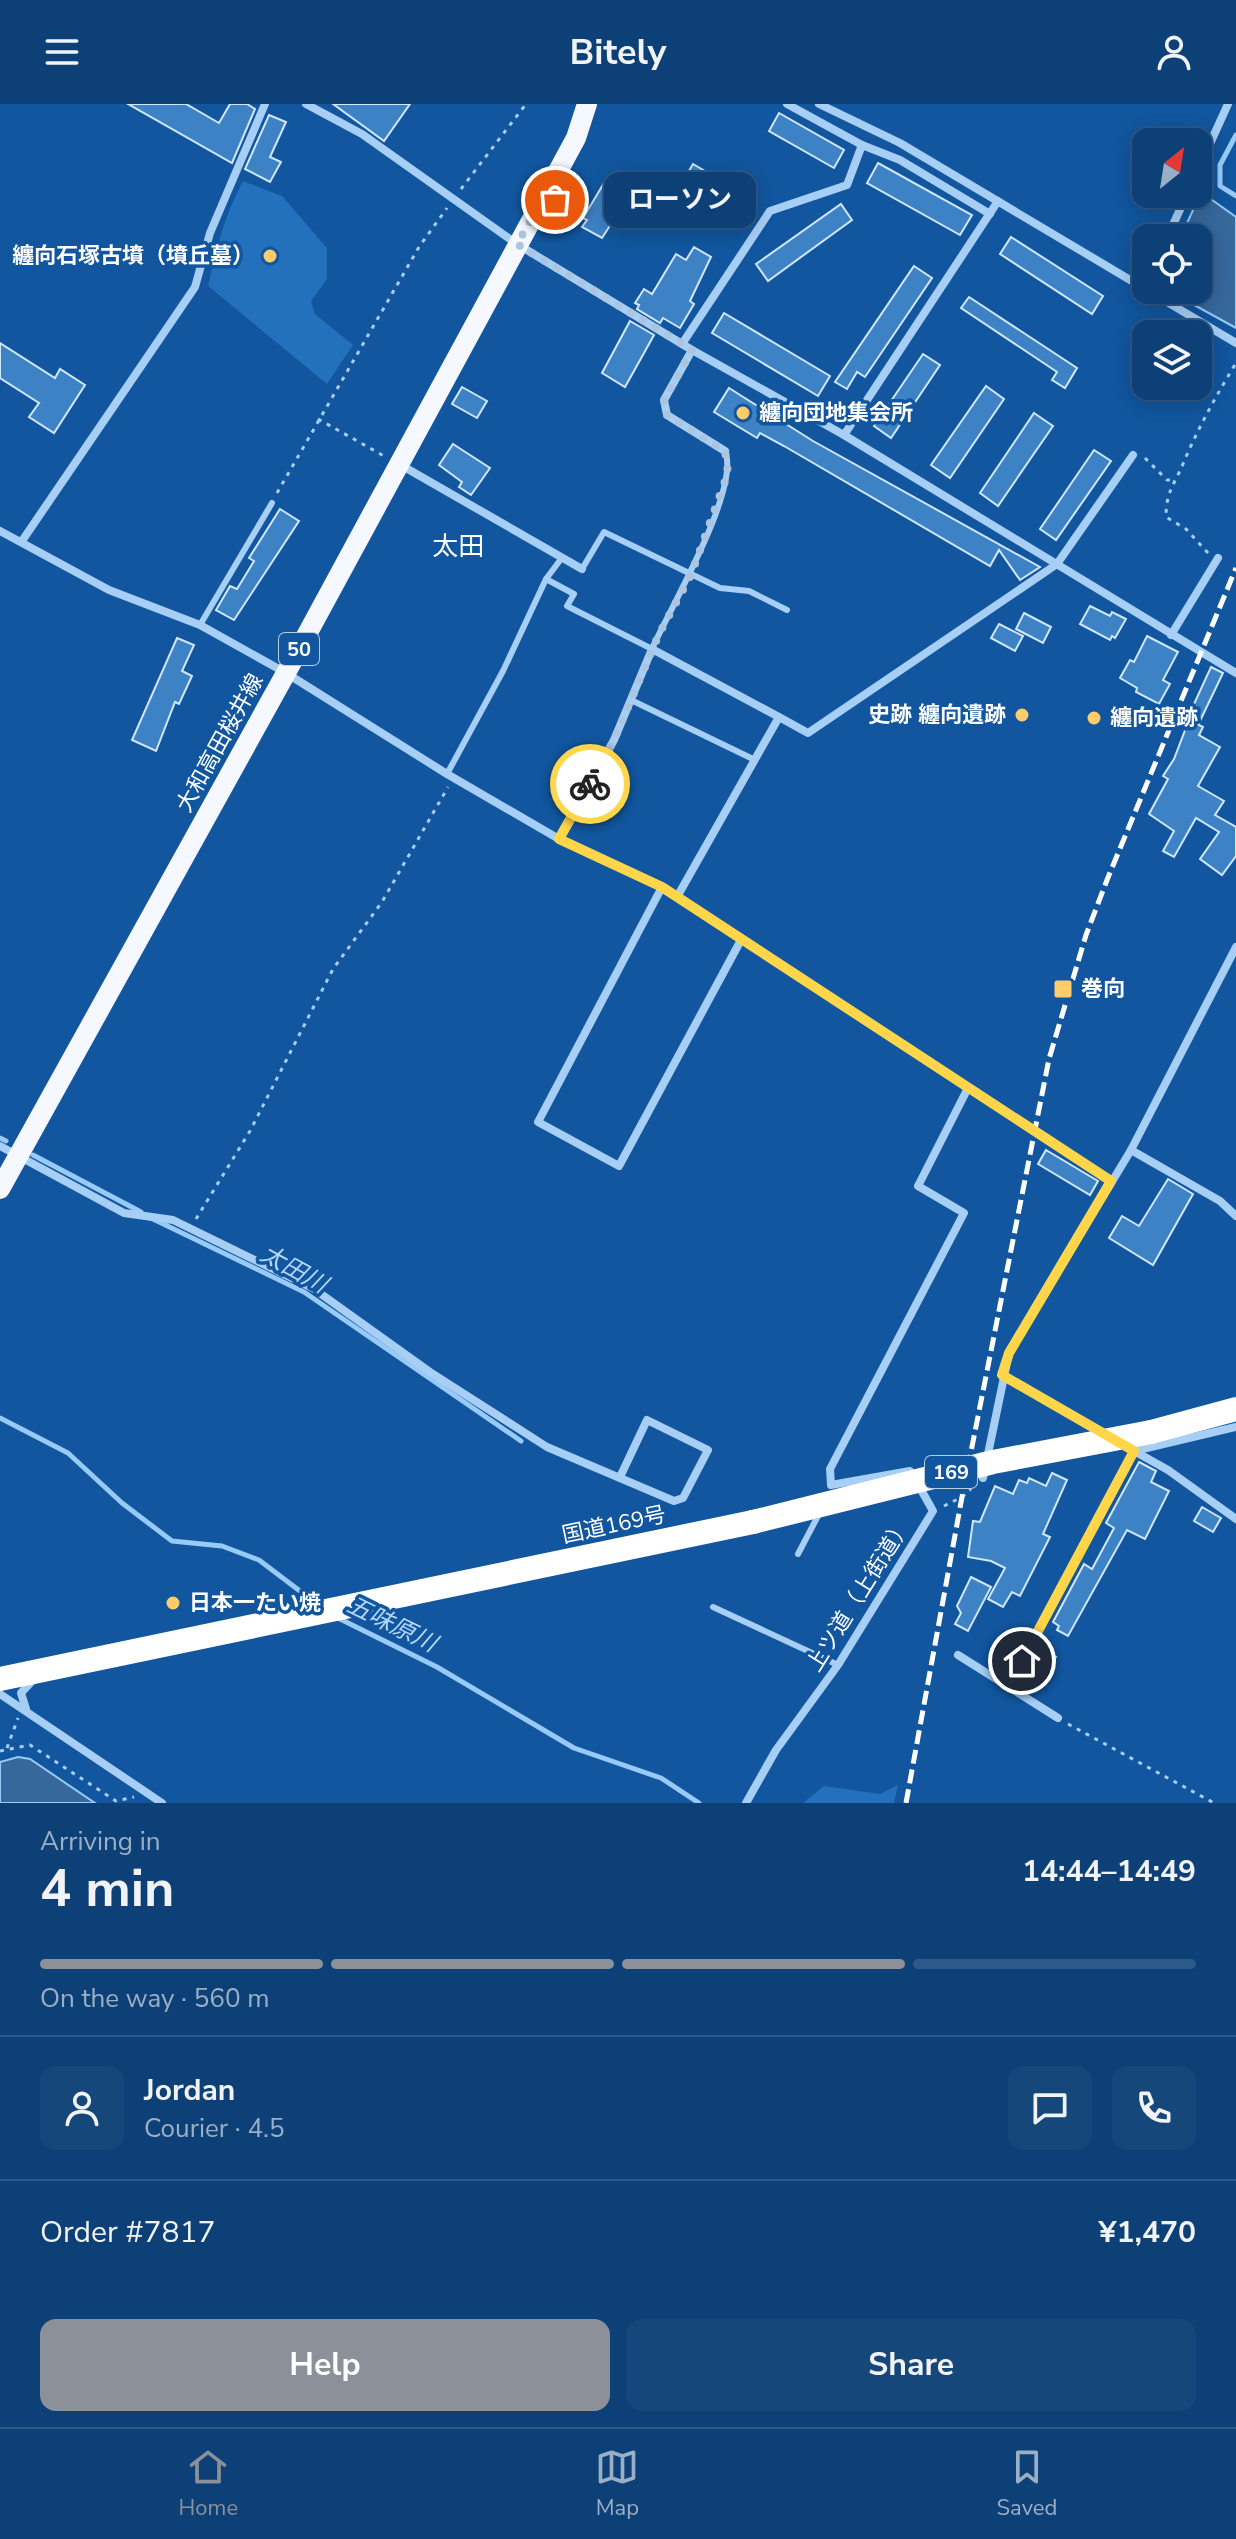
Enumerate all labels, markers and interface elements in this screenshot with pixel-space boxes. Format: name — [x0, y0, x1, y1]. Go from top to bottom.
text: Bitely — [569, 28, 667, 77]
icon: menu — [40, 30, 84, 74]
icon: person — [1152, 30, 1196, 74]
north arrow — [1132, 128, 1212, 208]
map controls — [1132, 128, 1212, 400]
pin — [521, 166, 589, 234]
callout: ローソン — [603, 172, 755, 228]
icon: bag — [533, 178, 577, 222]
text: ローソン — [628, 182, 732, 217]
button: locate — [1132, 224, 1212, 304]
place label: 纏向石塚古墳（墳丘墓） — [12, 241, 254, 271]
marker: 纏向石塚古墳（墳丘墓） — [261, 247, 279, 265]
button: layers — [1132, 320, 1212, 400]
place label: 纏向団地集会所 — [759, 398, 913, 428]
marker: 纏向団地集会所 — [734, 404, 752, 422]
district label: 太田 — [432, 529, 484, 564]
road number: 50 — [279, 633, 319, 665]
street label: 大和高田桜井線 — [170, 668, 270, 818]
place label: 史跡 纏向遺跡 — [868, 700, 1006, 730]
place label: 纏向遺跡 — [1110, 703, 1198, 733]
marker: 史跡 纏向遺跡 — [1013, 706, 1031, 724]
marker: 纏向遺跡 — [1085, 709, 1103, 727]
courier — [550, 744, 630, 824]
icon: bike — [568, 762, 612, 806]
place label: 巻向 — [1081, 974, 1125, 1004]
marker: 巻向 — [1052, 978, 1074, 1000]
water label: 太田川 — [255, 1238, 336, 1302]
road number: 169 — [925, 1456, 977, 1488]
street label: 国道169号 — [559, 1499, 669, 1551]
street label: 上ツ道（上街道） — [800, 1512, 918, 1678]
place label: 日本一たい焼 — [189, 1588, 321, 1618]
water label: 五味原川 — [342, 1589, 445, 1661]
marker: 日本一たい焼 — [164, 1594, 182, 1612]
pin — [988, 1627, 1056, 1695]
icon: home — [1000, 1639, 1044, 1683]
text: Arriving in — [40, 1824, 161, 1859]
text: 14:44–14:49 — [1022, 1851, 1196, 1892]
text: 4 min — [40, 1853, 175, 1924]
text: On the way · 560 m — [40, 1981, 269, 2016]
button: person — [40, 2066, 124, 2150]
button: chat — [1008, 2066, 1092, 2150]
button: phone — [1112, 2066, 1196, 2150]
text: Jordan — [144, 2070, 235, 2111]
text: Courier · 4.5 — [144, 2111, 285, 2146]
text: Order #7817 — [40, 2212, 215, 2253]
text: ¥1,470 — [1099, 2212, 1196, 2253]
button: Help — [40, 2319, 610, 2411]
button: Share — [626, 2319, 1196, 2411]
tab: Home — [179, 2445, 238, 2523]
tab: Map — [595, 2445, 639, 2523]
tab: Saved — [997, 2445, 1057, 2523]

